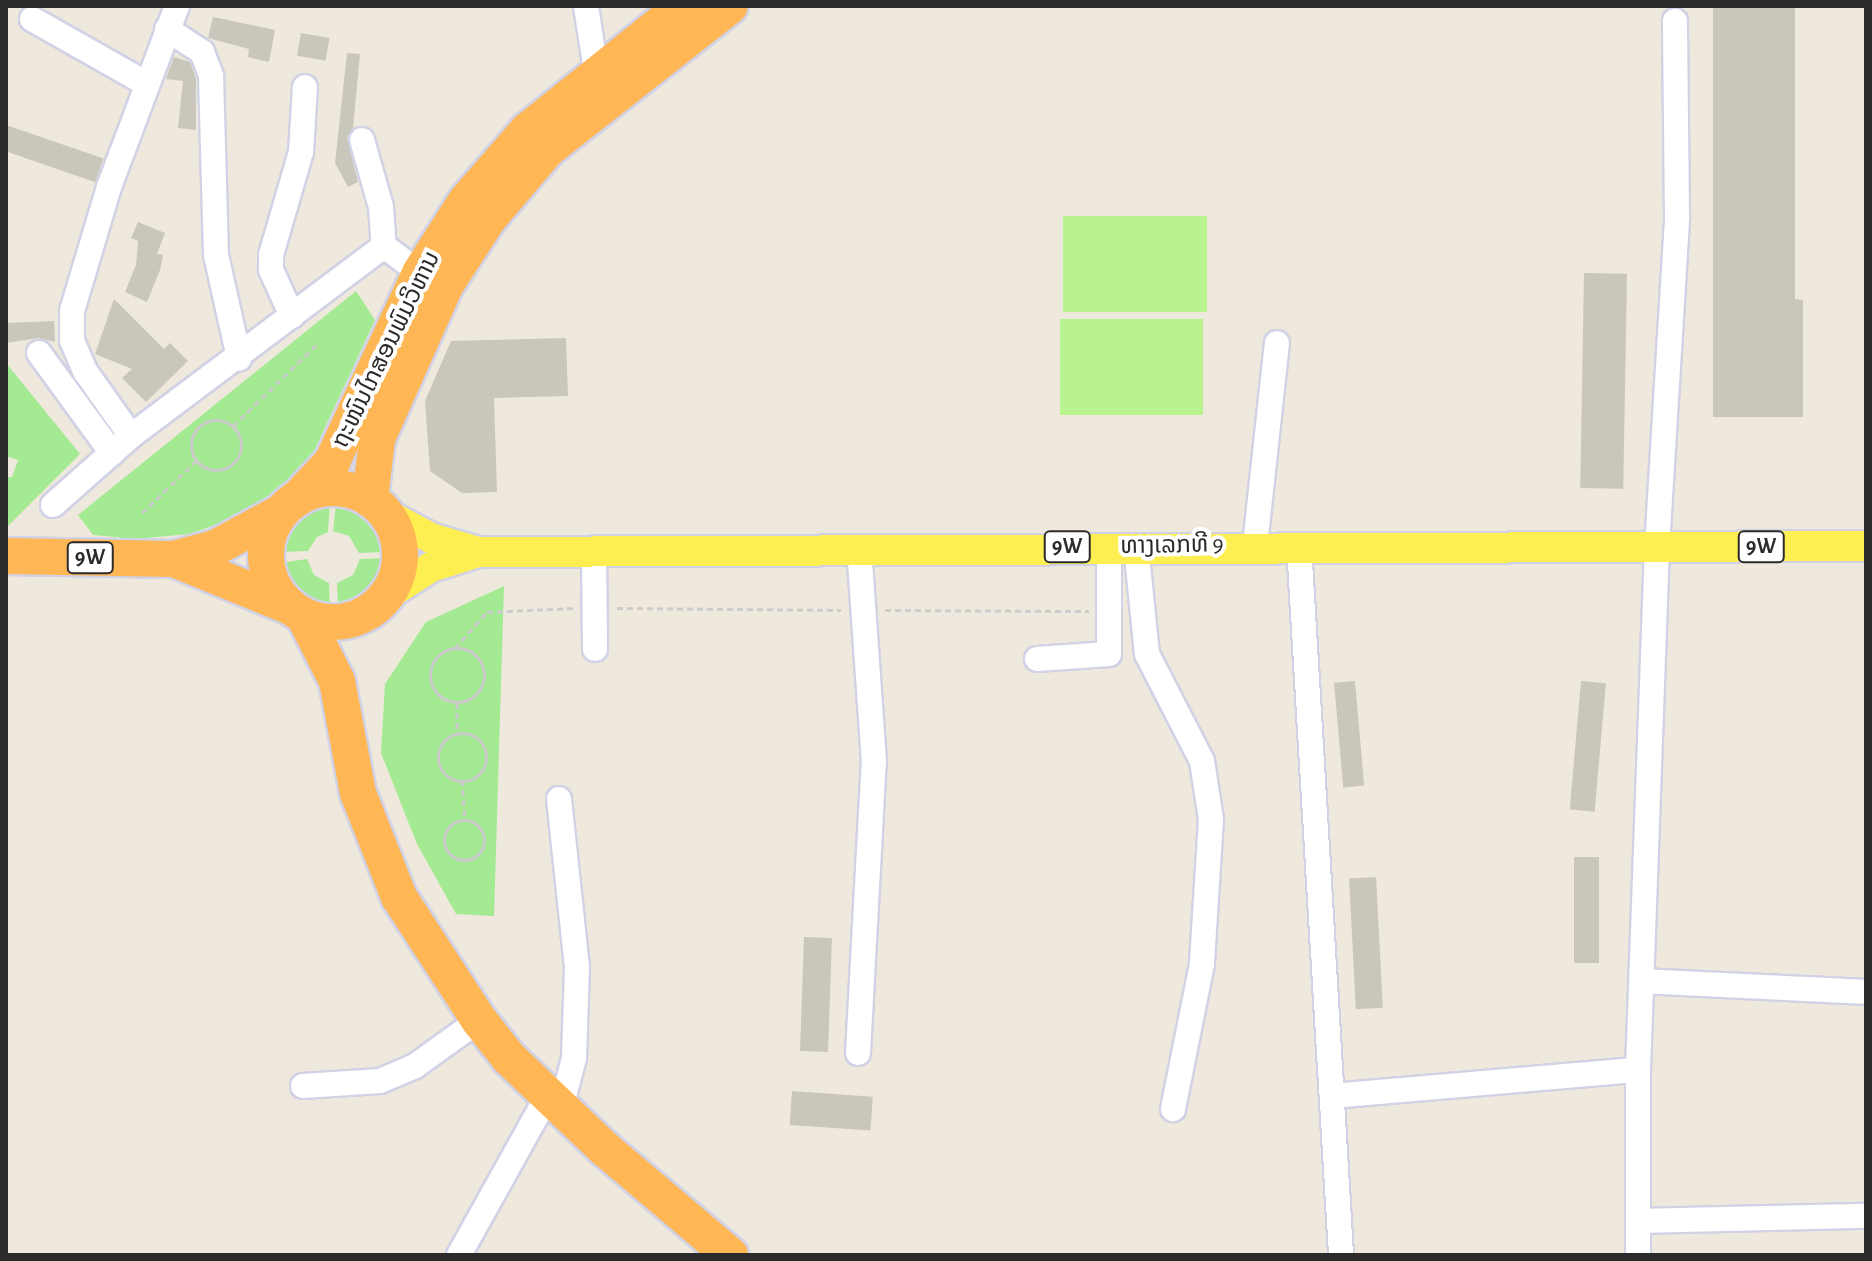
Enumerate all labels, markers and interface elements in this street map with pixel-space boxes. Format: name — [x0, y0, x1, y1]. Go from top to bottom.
street label: ຖະໜົນໄກສອນພົມວິຫານ — [327, 247, 447, 453]
road number: 9W — [1043, 529, 1091, 565]
road number: 9W — [1737, 529, 1785, 565]
street label: ທາງເລກທີ 9 — [1120, 531, 1224, 561]
road number: 9W — [66, 540, 114, 576]

